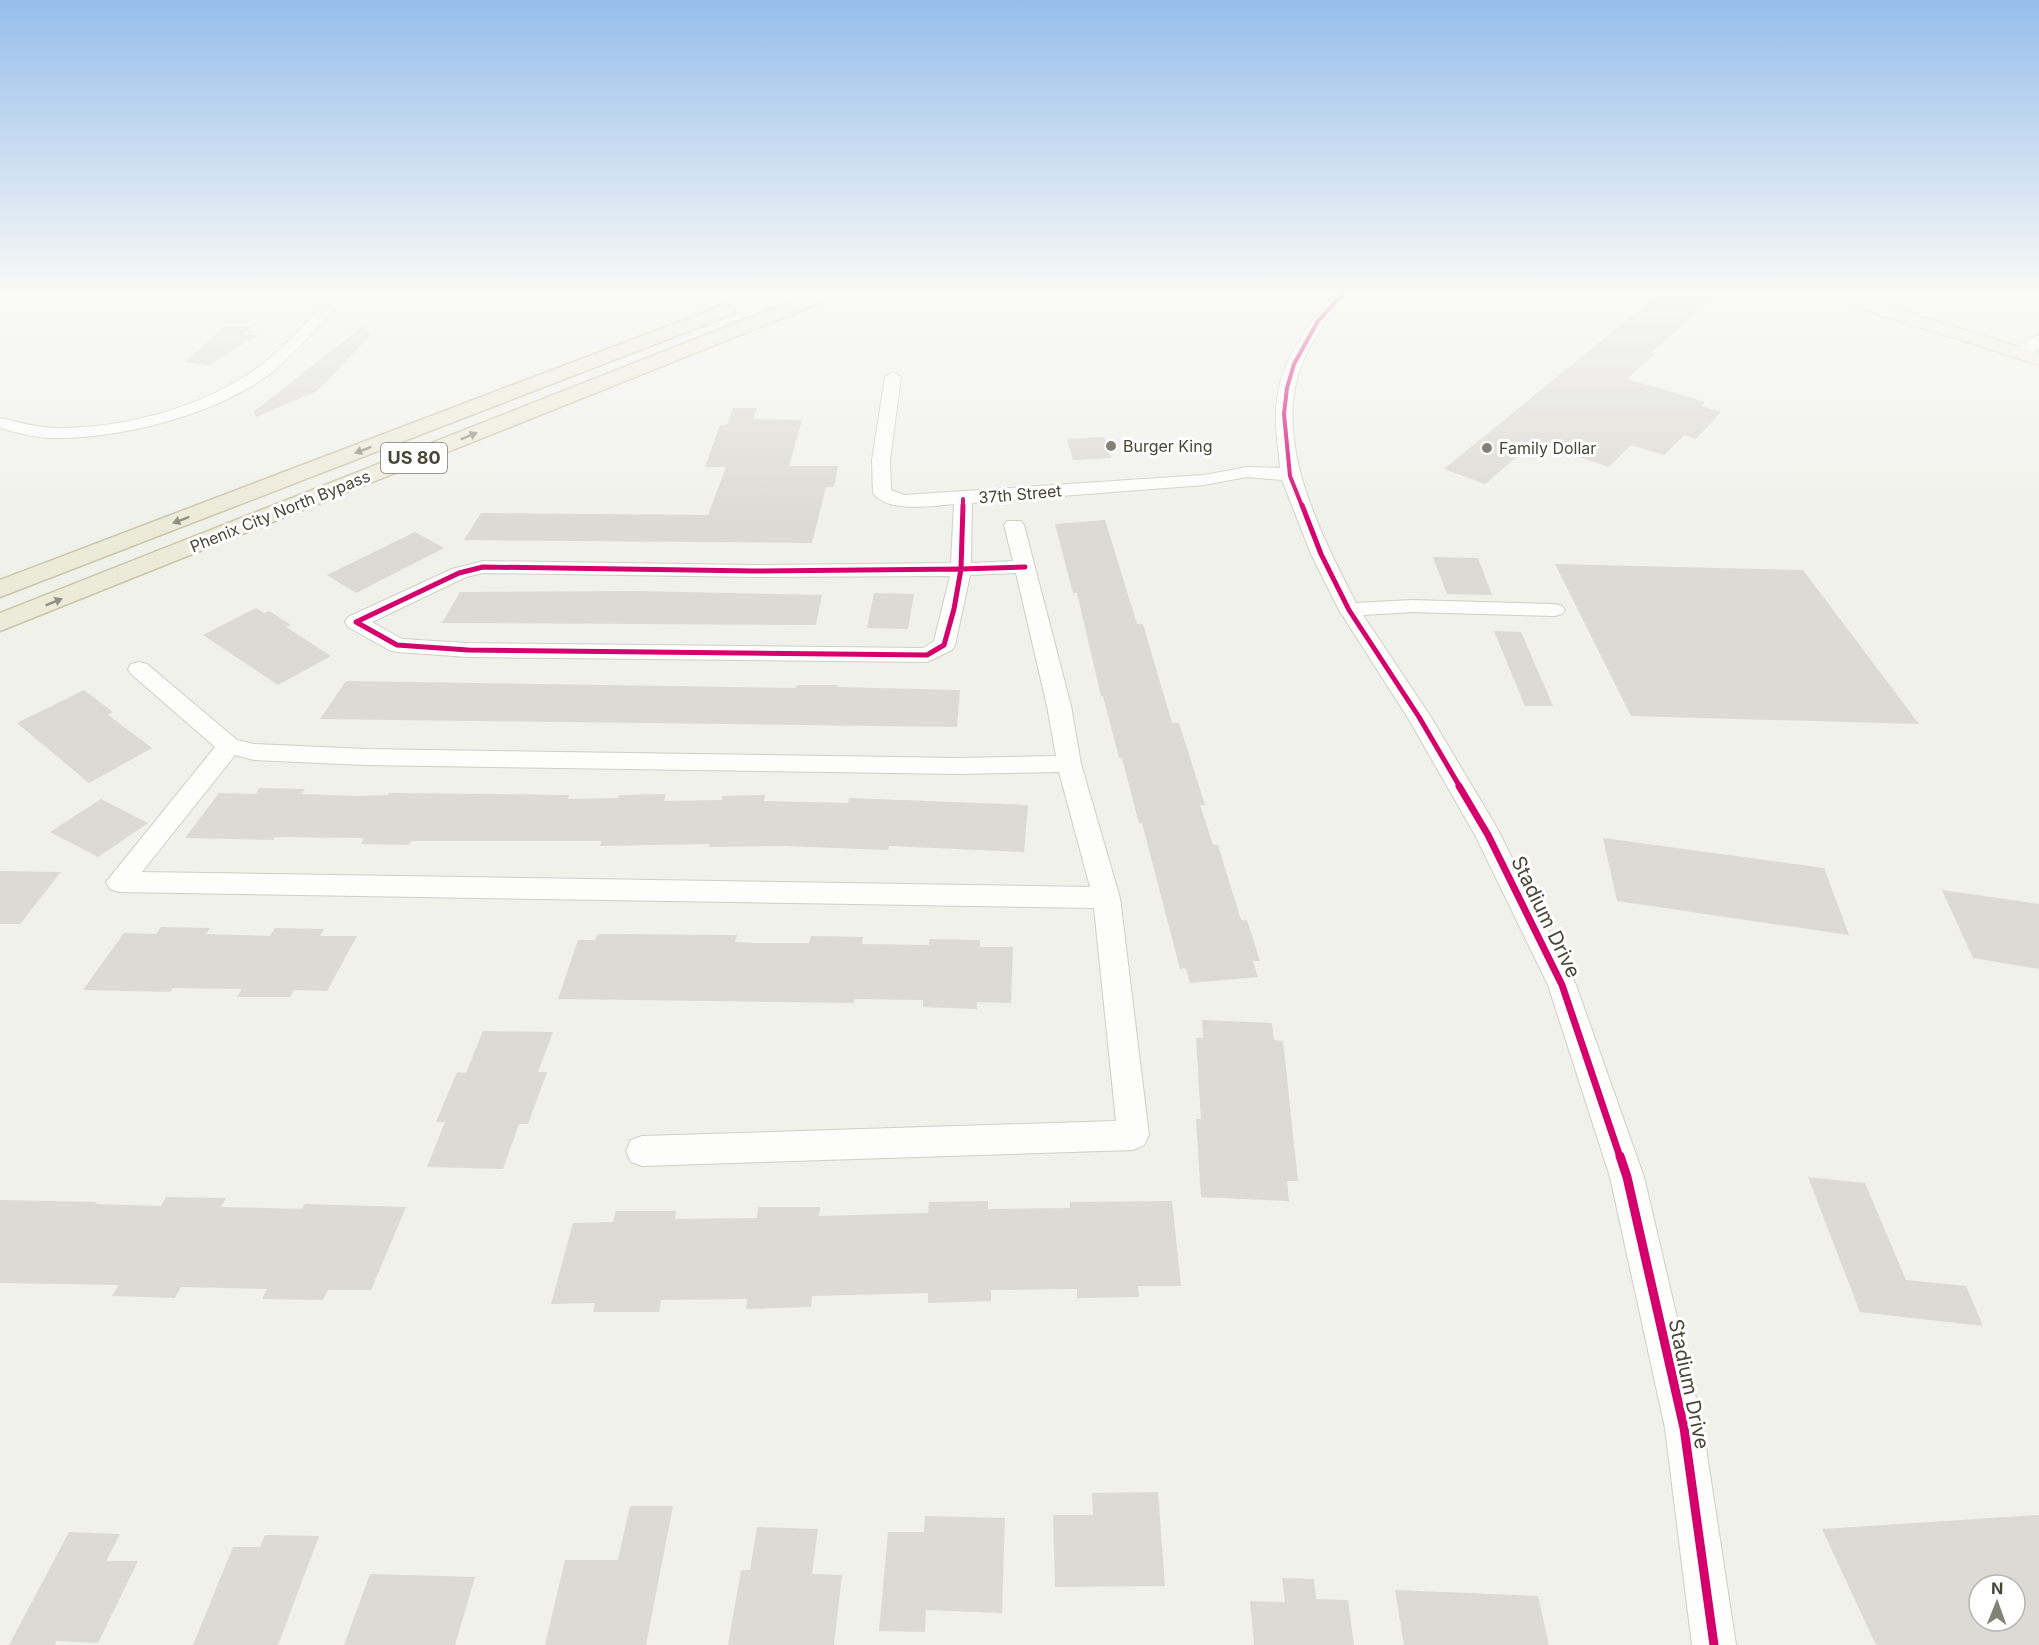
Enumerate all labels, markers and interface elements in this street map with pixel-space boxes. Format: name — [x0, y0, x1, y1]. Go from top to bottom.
one-way arrow — [461, 430, 479, 440]
place label: Burger King — [1123, 436, 1213, 456]
place label: Family Dollar — [1499, 438, 1596, 458]
marker: Burger King — [1104, 439, 1118, 453]
marker: Family Dollar — [1480, 441, 1494, 455]
road number: US 80 — [381, 443, 447, 473]
one-way arrow — [353, 445, 371, 455]
street label: Phenix City North Bypass — [187, 466, 373, 556]
street label: 37th Street — [978, 480, 1062, 508]
one-way arrow — [172, 516, 190, 525]
one-way arrow — [46, 597, 64, 607]
street label: Stadium Drive — [1506, 852, 1586, 982]
street label: Stadium Drive — [1663, 1317, 1715, 1451]
north arrow — [1967, 1573, 2027, 1633]
text: N — [1991, 1578, 2004, 1598]

